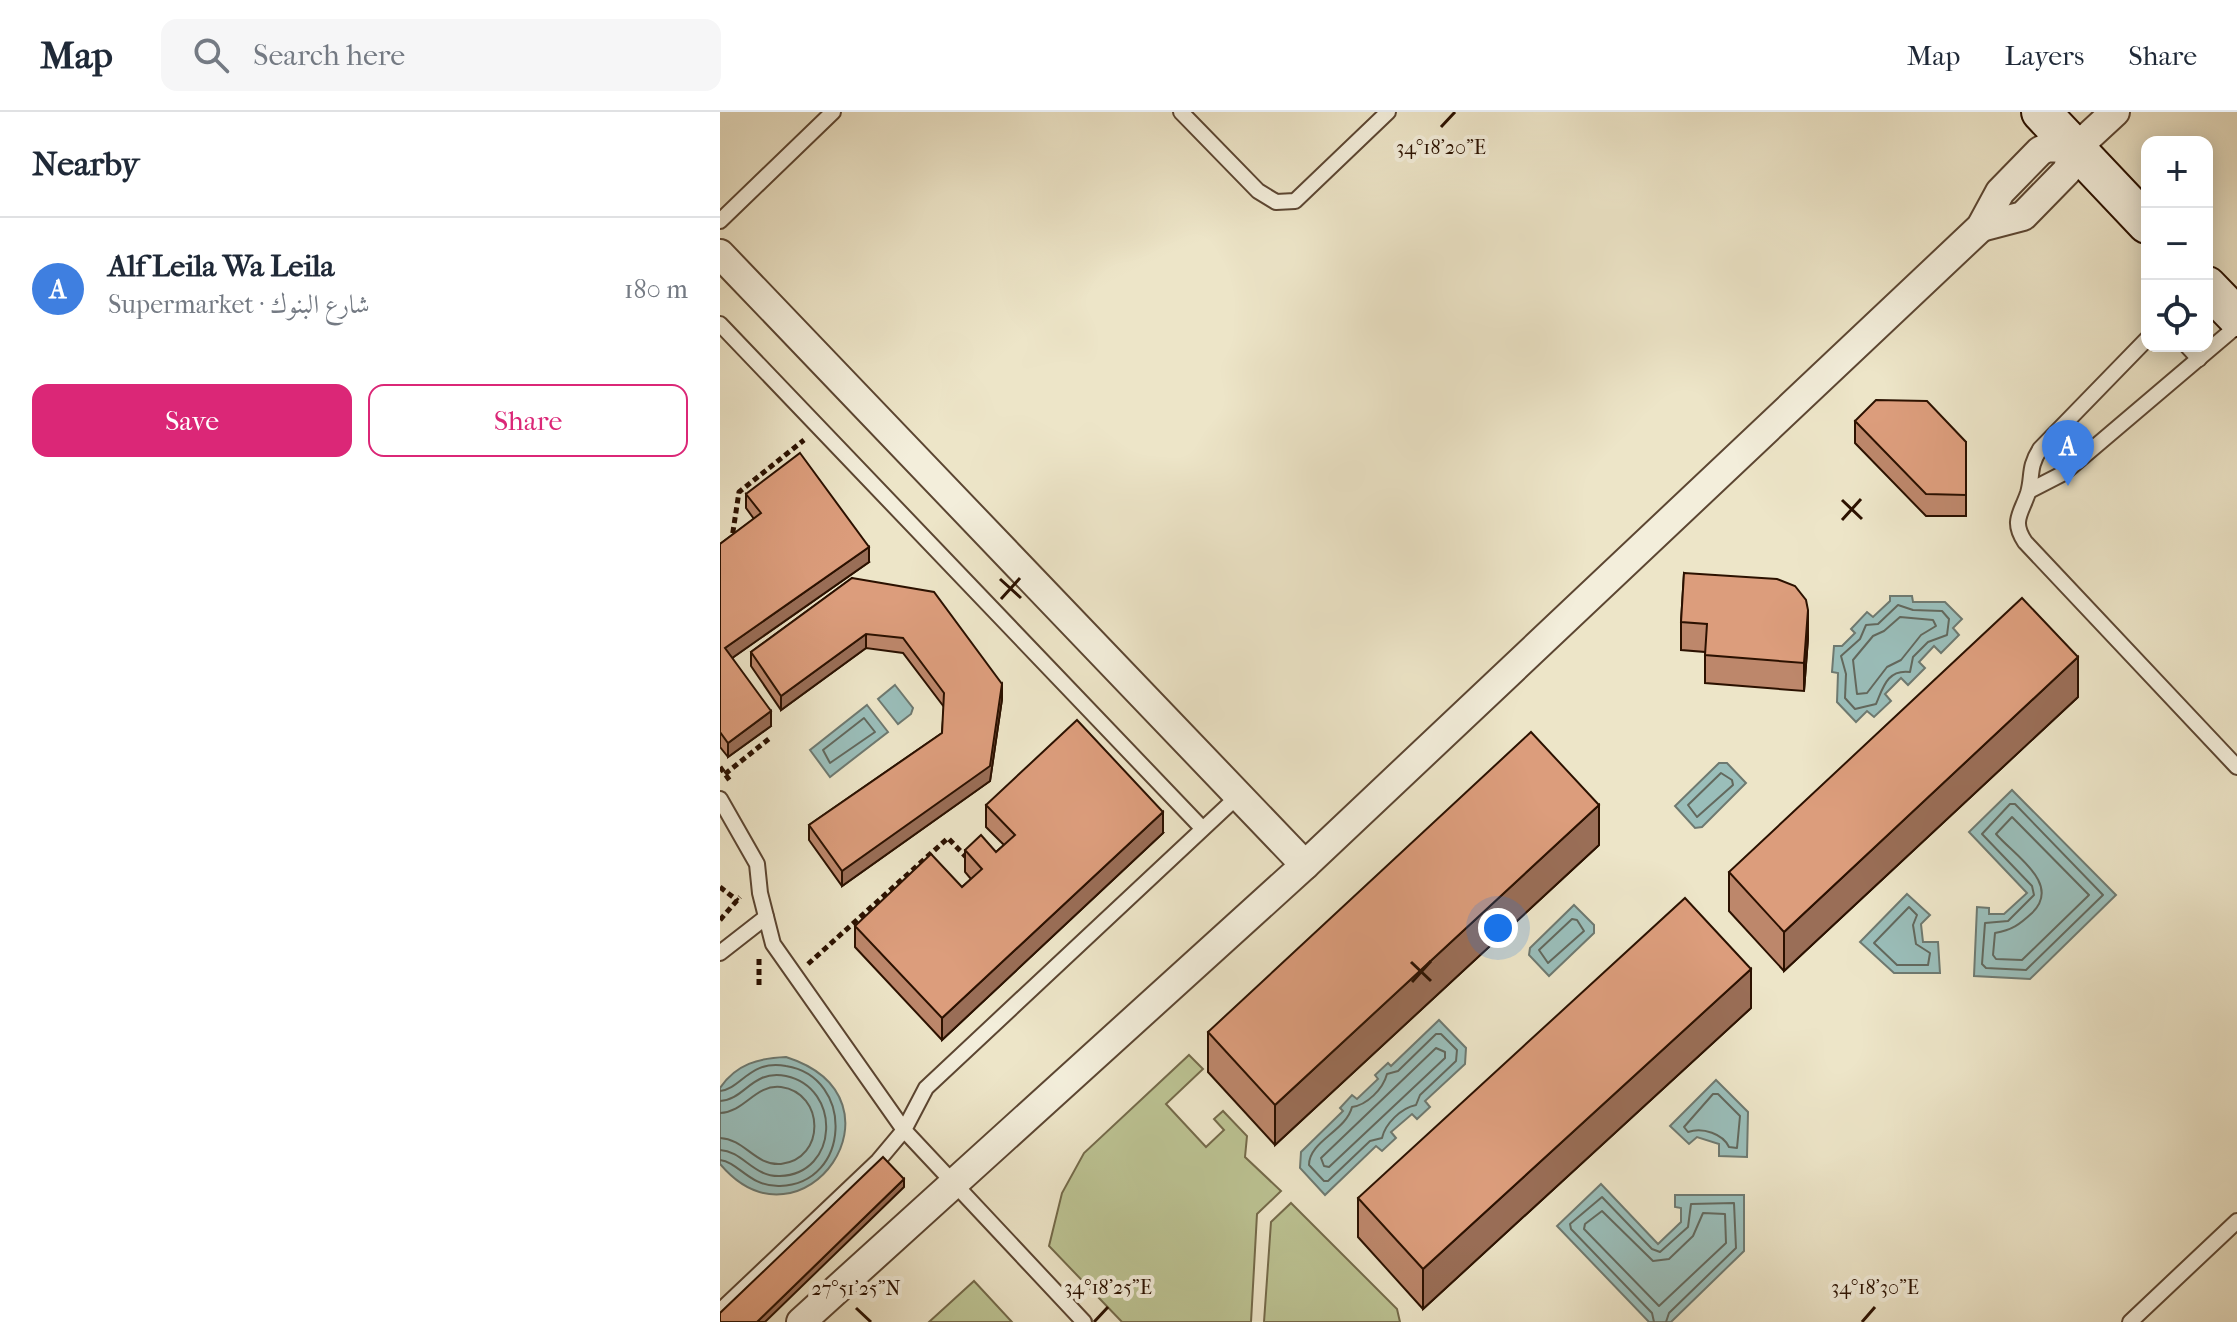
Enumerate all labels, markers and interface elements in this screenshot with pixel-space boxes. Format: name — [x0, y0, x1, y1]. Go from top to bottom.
search box — [161, 19, 721, 91]
text: Map — [40, 33, 113, 78]
icon: search — [189, 33, 233, 77]
text: Search here — [253, 38, 405, 73]
text: Map — [1907, 39, 1960, 72]
text: Layers — [2004, 39, 2084, 72]
text: Share — [2128, 39, 2197, 72]
text: 34°18'20"E — [1396, 136, 1486, 159]
map controls — [2141, 136, 2213, 352]
button: + — [2141, 136, 2213, 208]
text: Nearby — [32, 144, 139, 184]
button: − — [2141, 208, 2213, 280]
text: Alf Leila Wa Leila — [108, 249, 334, 284]
text: A — [50, 274, 66, 305]
text: 180 m — [624, 274, 688, 305]
button: locate — [2141, 280, 2213, 352]
text: Supermarket · شارع البنوك — [108, 289, 370, 320]
button: Save — [32, 384, 352, 457]
button: Share — [368, 384, 688, 457]
pin: A — [2042, 420, 2094, 486]
your location — [1478, 908, 1518, 948]
text: 34°18'25"E — [1064, 1276, 1152, 1299]
text: 34°18'30"E — [1831, 1276, 1919, 1299]
text: 27°51'25"N — [811, 1277, 901, 1300]

